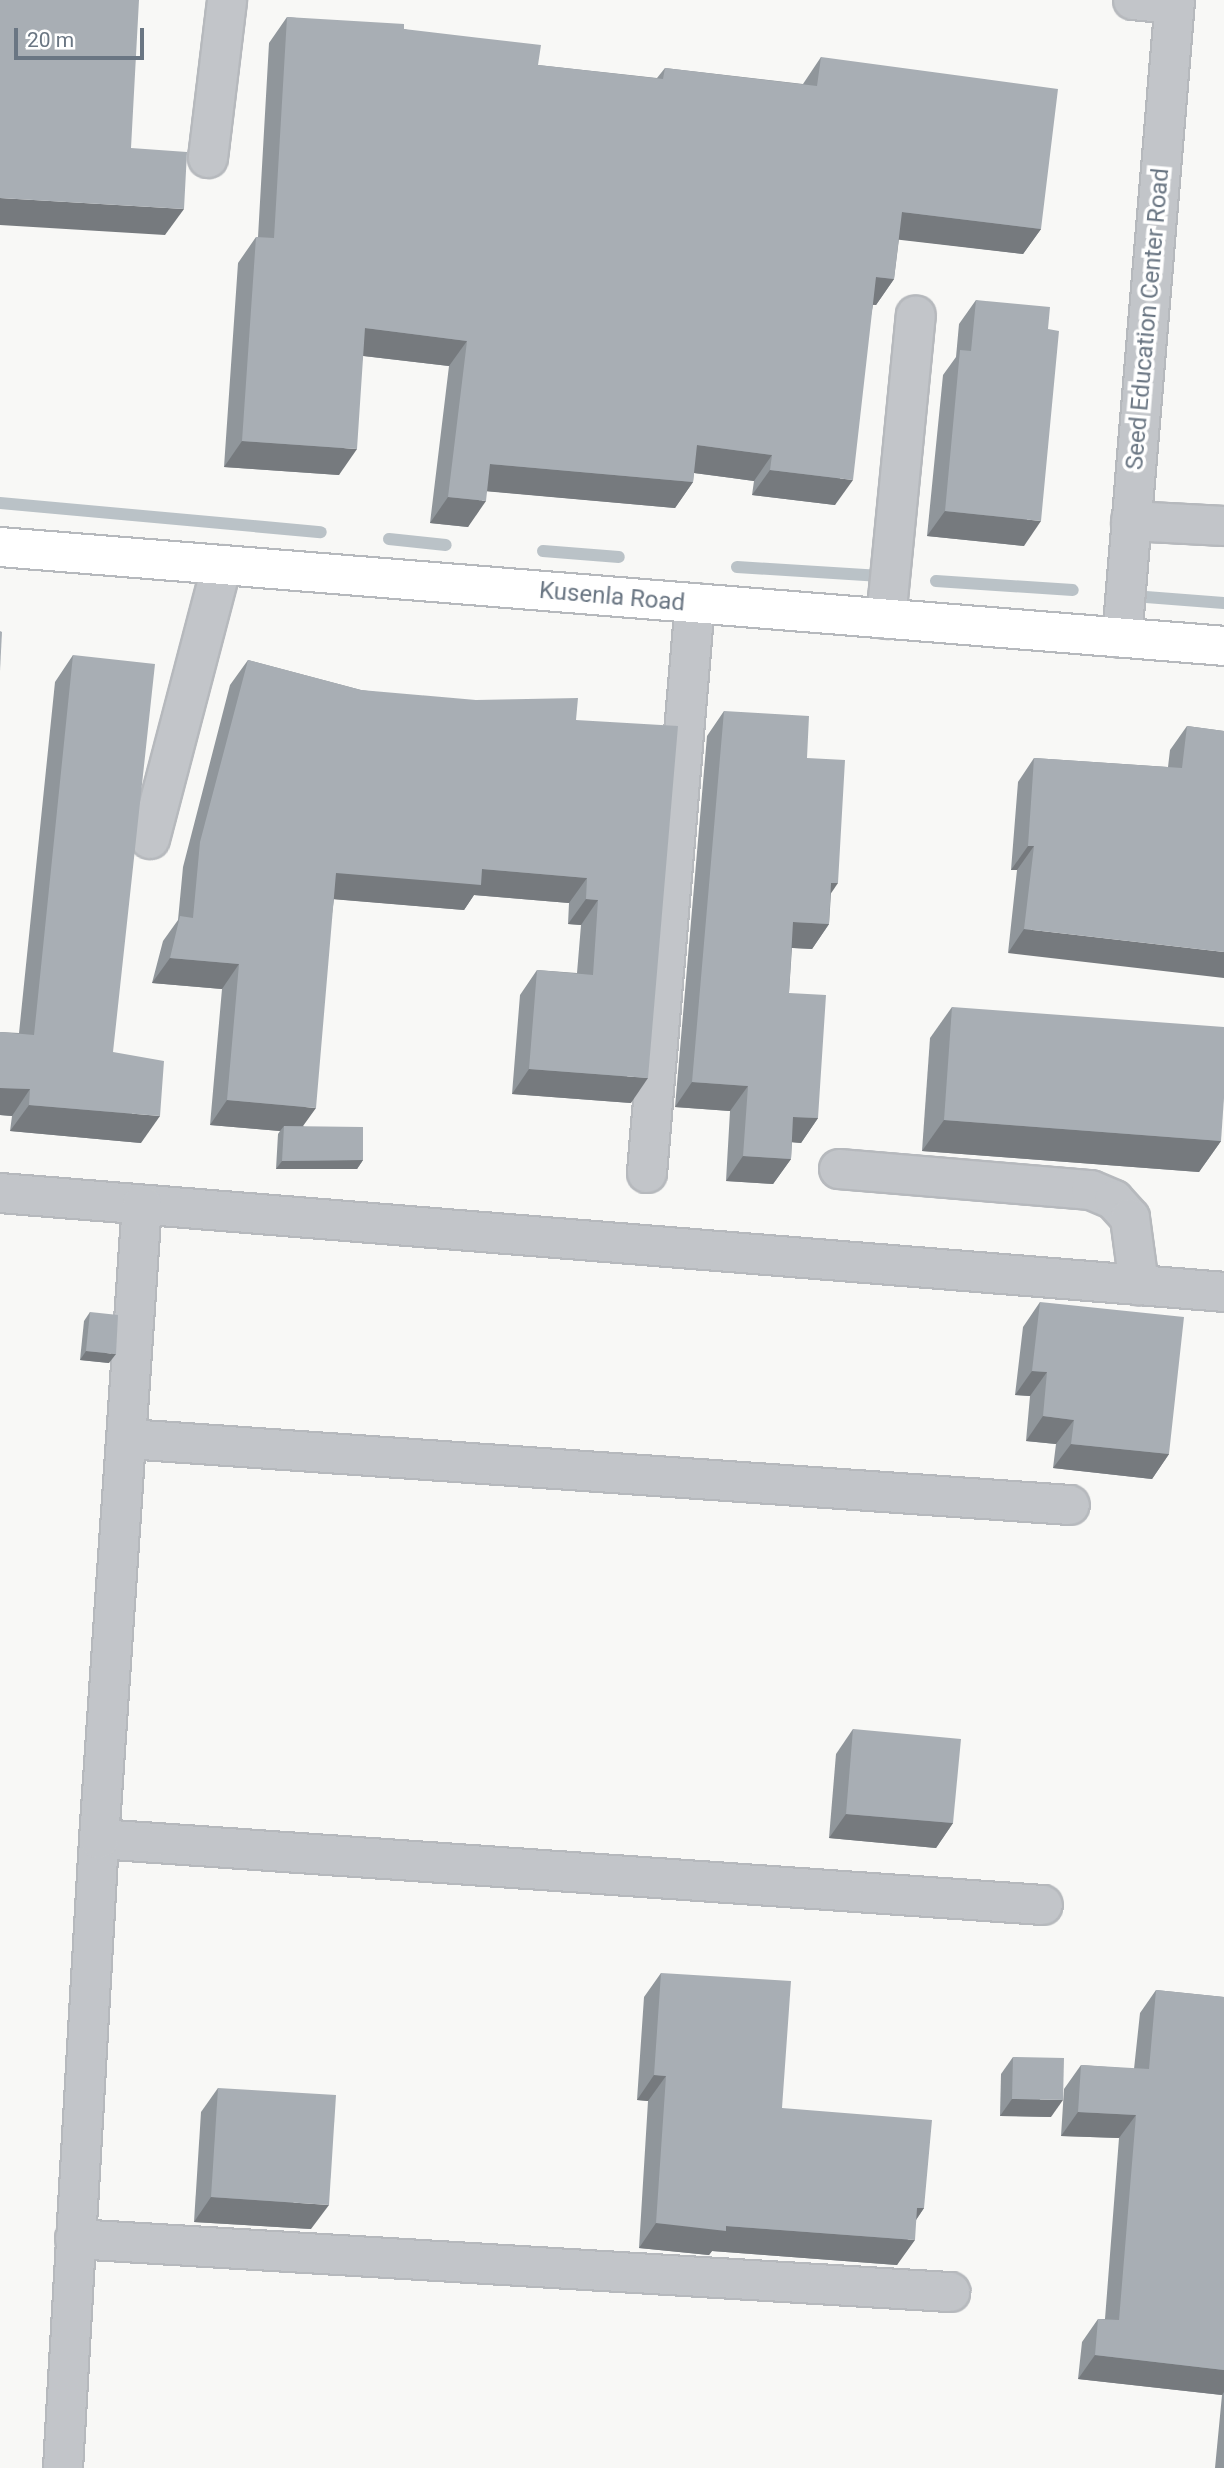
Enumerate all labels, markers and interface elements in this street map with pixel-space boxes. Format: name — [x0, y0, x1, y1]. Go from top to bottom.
scale bar — [18, 14, 147, 58]
text: 20 m — [27, 28, 74, 52]
street label: Seed Education Center Road — [1120, 167, 1176, 471]
street label: Kusenla Road — [538, 576, 686, 618]

